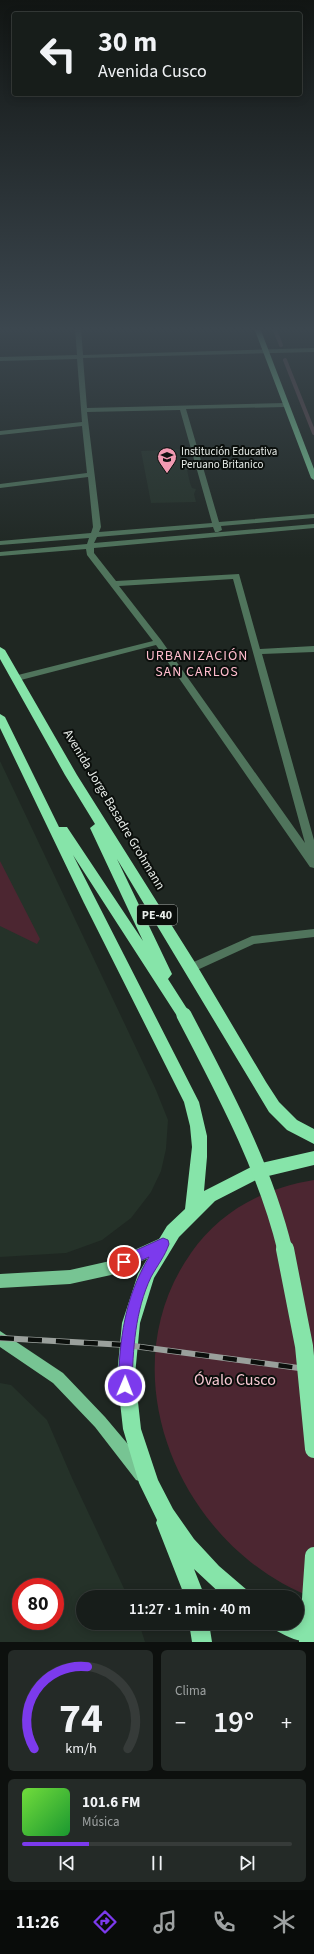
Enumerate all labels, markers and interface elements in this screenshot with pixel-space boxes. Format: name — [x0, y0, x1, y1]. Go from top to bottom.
text: 30 m — [98, 22, 157, 62]
icon: left — [32, 28, 84, 80]
text: Avenida Cusco — [98, 59, 207, 84]
place label: Institución Educativa Peruano Britanico — [181, 444, 277, 472]
school or university icon: Institución Educativa Peruano Britanico — [156, 446, 178, 474]
district label: URBANIZACIÓN SAN CARLOS — [146, 646, 248, 682]
street label: Avenida Jorge Basadre Grohmann — [59, 726, 169, 893]
road number: PE-40 — [137, 905, 177, 925]
pin — [107, 1245, 141, 1279]
icon: arrive — [113, 1251, 135, 1273]
position arrow — [104, 1365, 146, 1407]
park label: Óvalo Cusco — [194, 1369, 276, 1391]
speed limit sign: 80 — [12, 1578, 64, 1630]
text: 11:27 · 1 min · 40 m — [129, 1599, 251, 1620]
text: Clima — [175, 1682, 206, 1700]
text: 74 — [59, 1688, 102, 1748]
text: 19° — [213, 1701, 254, 1744]
text: − — [175, 1707, 186, 1739]
text: + — [281, 1707, 292, 1739]
text: km/h — [65, 1737, 96, 1758]
text: 101.6 FM — [82, 1792, 140, 1813]
text: Música — [82, 1813, 120, 1831]
icon: previous — [56, 1852, 78, 1874]
icon: pause — [146, 1852, 168, 1874]
icon: next — [236, 1852, 258, 1874]
icon: directions — [91, 1908, 119, 1936]
icon: music — [151, 1908, 179, 1936]
icon: phone — [210, 1908, 238, 1936]
icon: climate — [270, 1908, 298, 1936]
text: 11:26 — [16, 1910, 59, 1935]

